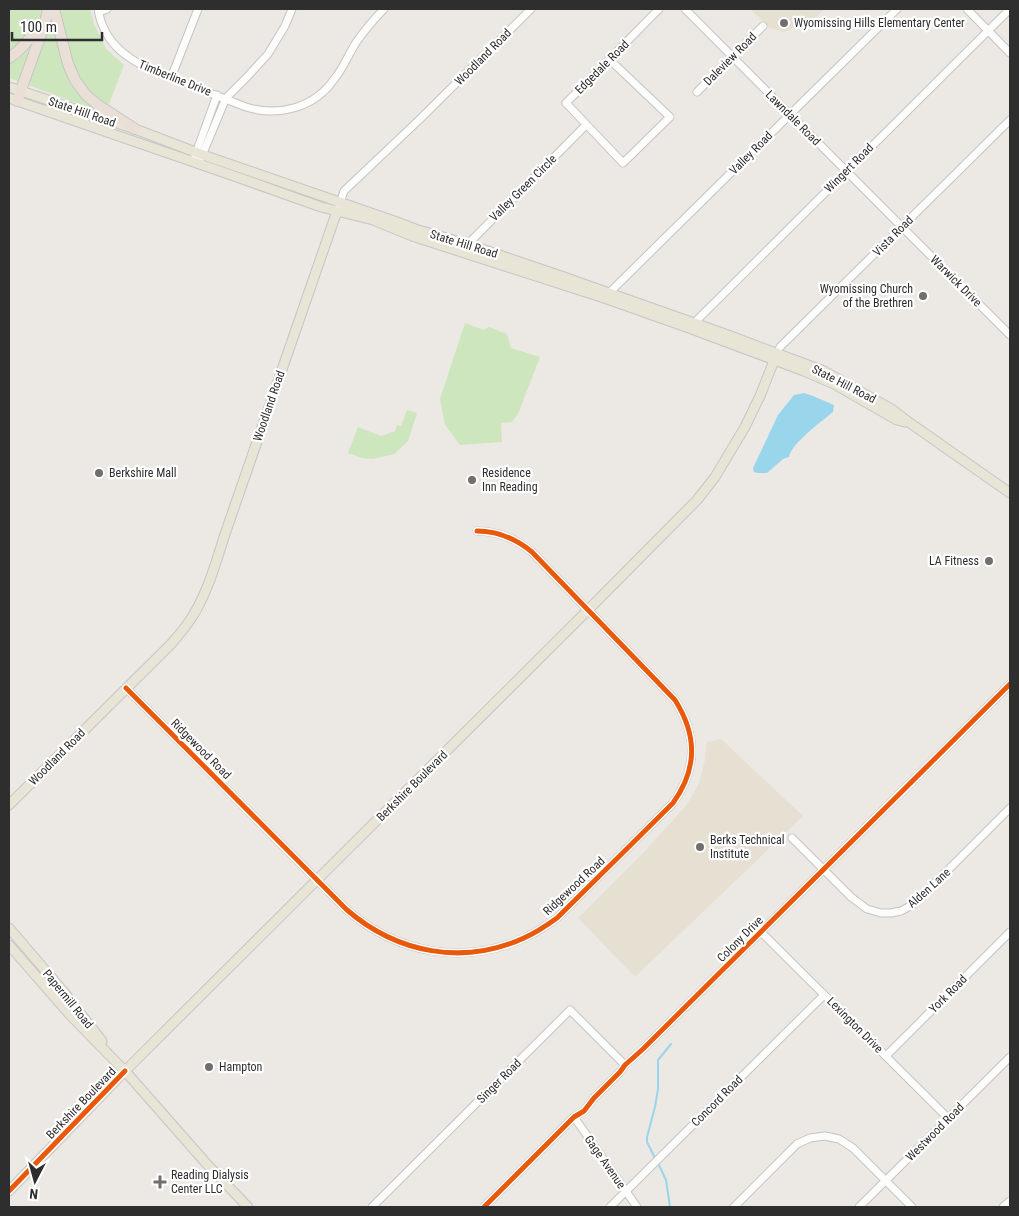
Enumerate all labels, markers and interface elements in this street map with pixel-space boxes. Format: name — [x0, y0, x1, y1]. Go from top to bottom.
scale bar — [12, 10, 102, 42]
place label: Wyomissing Hills Elementary Center — [794, 16, 965, 30]
marker: Wyomissing Hills Elementary Center — [778, 17, 790, 29]
text: 100 m — [20, 18, 57, 36]
street label: Woodland Road — [452, 26, 514, 88]
street label: Daleview Road — [701, 30, 759, 88]
street label: Edgedale Road — [572, 37, 632, 97]
street label: Timberline Drive — [137, 57, 214, 99]
street label: Lawndale Road — [763, 88, 823, 148]
street label: State Hill Road — [47, 94, 117, 130]
street label: Valley Road — [727, 129, 775, 177]
street label: Wingert Road — [822, 141, 876, 195]
street label: Valley Green Circle — [487, 152, 559, 224]
street label: Vista Road — [870, 213, 916, 259]
street label: State Hill Road — [428, 227, 500, 261]
street label: Warwick Drive — [927, 252, 985, 310]
place label: Wyomissing Church of the Brethren — [820, 282, 913, 310]
marker: Wyomissing Church of the Brethren — [917, 290, 929, 302]
street label: State Hill Road — [810, 362, 878, 406]
street label: Woodland Road — [250, 369, 288, 443]
place label: Berkshire Mall — [109, 466, 177, 480]
place label: Residence Inn Reading — [482, 466, 538, 494]
marker: Berkshire Mall — [93, 467, 105, 479]
marker: Residence Inn Reading — [466, 474, 478, 486]
place label: LA Fitness — [929, 554, 979, 568]
marker: LA Fitness — [983, 555, 995, 567]
street label: Ridgewood Road — [168, 716, 234, 782]
street label: Woodland Road — [26, 726, 88, 788]
street label: Berkshire Boulevard — [374, 748, 450, 824]
place label: Berks Technical Institute — [710, 833, 784, 861]
marker: Berks Technical Institute — [694, 841, 706, 853]
street label: Ridgewood Road — [540, 854, 608, 918]
street label: Alden Lane — [905, 865, 954, 911]
street label: Colony Drive — [714, 913, 766, 965]
street label: Papermill Road — [40, 967, 96, 1031]
street label: York Road — [926, 972, 970, 1016]
street label: Lexington Drive — [824, 994, 886, 1056]
street label: Singer Road — [474, 1056, 524, 1106]
place label: Hampton — [219, 1060, 263, 1074]
marker: Hampton — [203, 1061, 215, 1073]
street label: Berkshire Boulevard — [43, 1064, 119, 1142]
street label: Concord Road — [689, 1072, 746, 1129]
street label: Westwood Road — [903, 1100, 967, 1164]
street label: Gage Avenue — [582, 1133, 629, 1192]
north arrow — [10, 1156, 60, 1206]
place label: Reading Dialysis Center LLC — [171, 1168, 249, 1196]
marker: Reading Dialysis Center LLC — [153, 1175, 167, 1189]
text: N — [29, 1186, 39, 1202]

